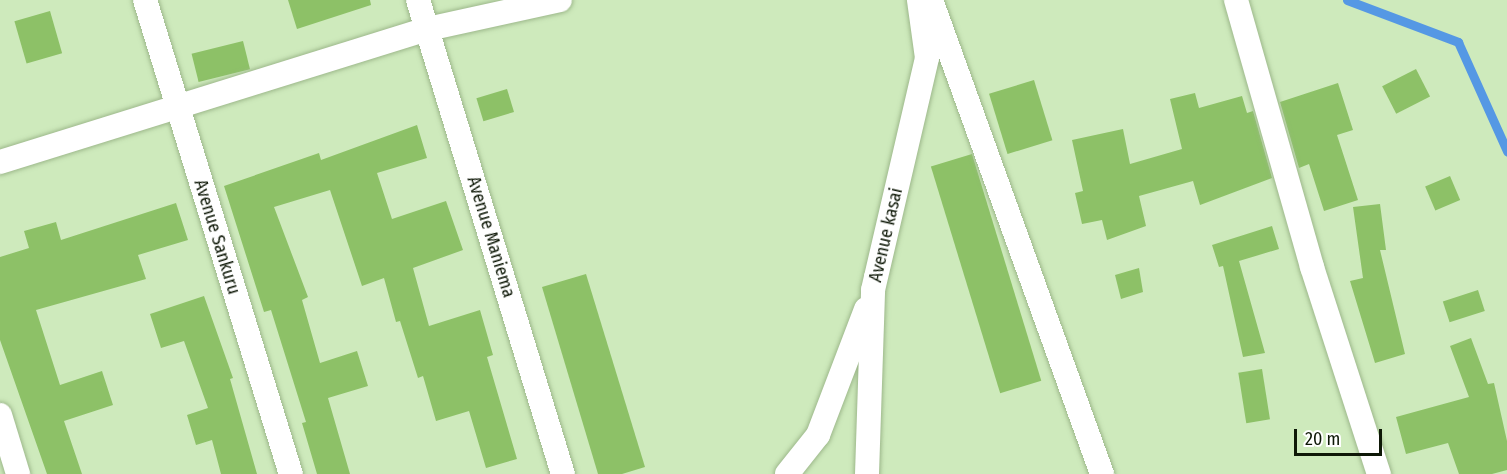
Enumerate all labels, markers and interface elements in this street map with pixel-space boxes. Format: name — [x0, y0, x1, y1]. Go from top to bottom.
street label: Avenue Maniema — [462, 174, 520, 300]
street label: Avenue Sankuru — [189, 177, 245, 297]
street label: Avenue kasai — [865, 186, 907, 284]
scale bar — [1297, 417, 1386, 455]
text: 20 m — [1305, 428, 1340, 450]

